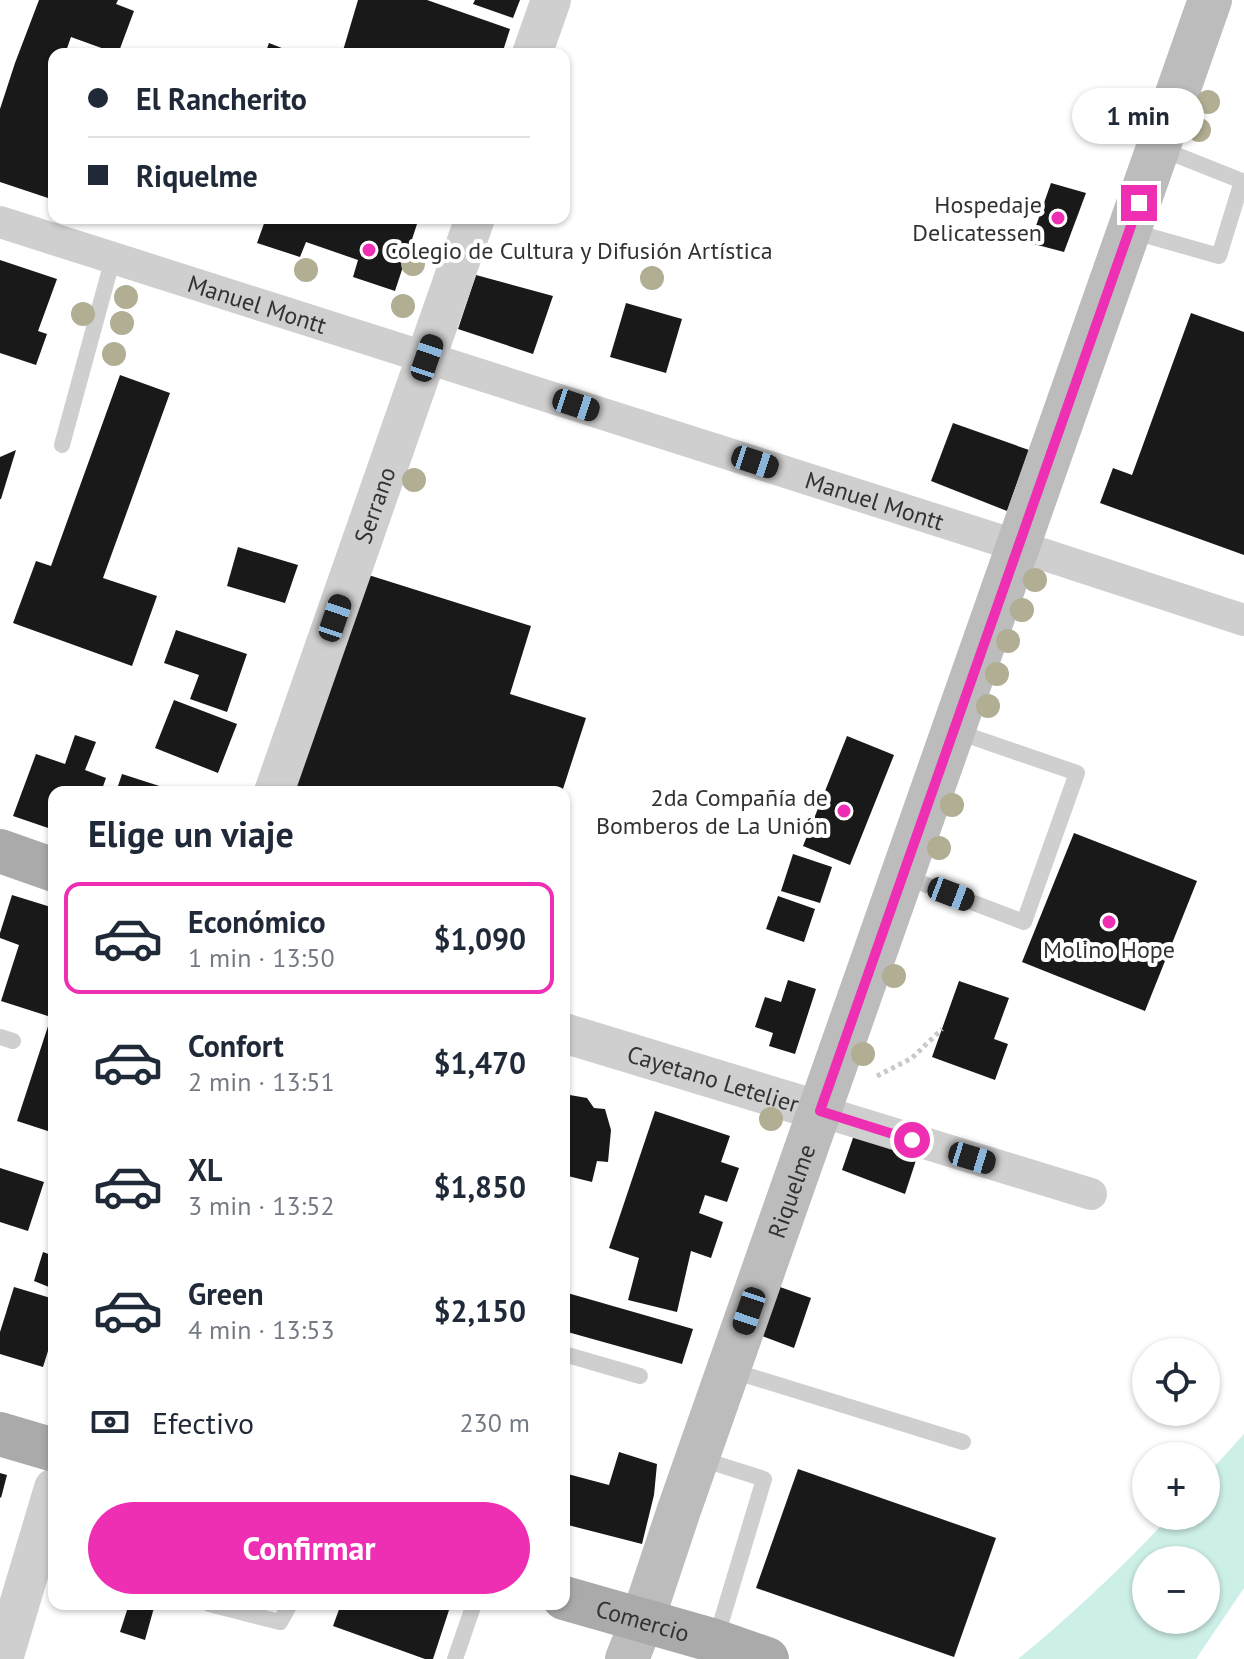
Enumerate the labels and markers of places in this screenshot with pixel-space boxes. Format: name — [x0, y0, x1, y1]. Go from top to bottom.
place label: Hospedaje Delicatessen — [912, 189, 1042, 248]
marker: Hospedaje Delicatessen — [1049, 209, 1067, 227]
place label: Colegio de Cultura y Difusión Artística — [385, 235, 773, 266]
marker: Colegio de Cultura y Difusión Artística — [360, 241, 378, 259]
place label: 2da Compañía de Bomberos de La Unión — [596, 782, 828, 841]
marker: 2da Compañía de Bomberos de La Unión — [835, 802, 853, 820]
marker: Molino Hope — [1100, 913, 1118, 931]
place label: Molino Hope — [1043, 934, 1175, 965]

